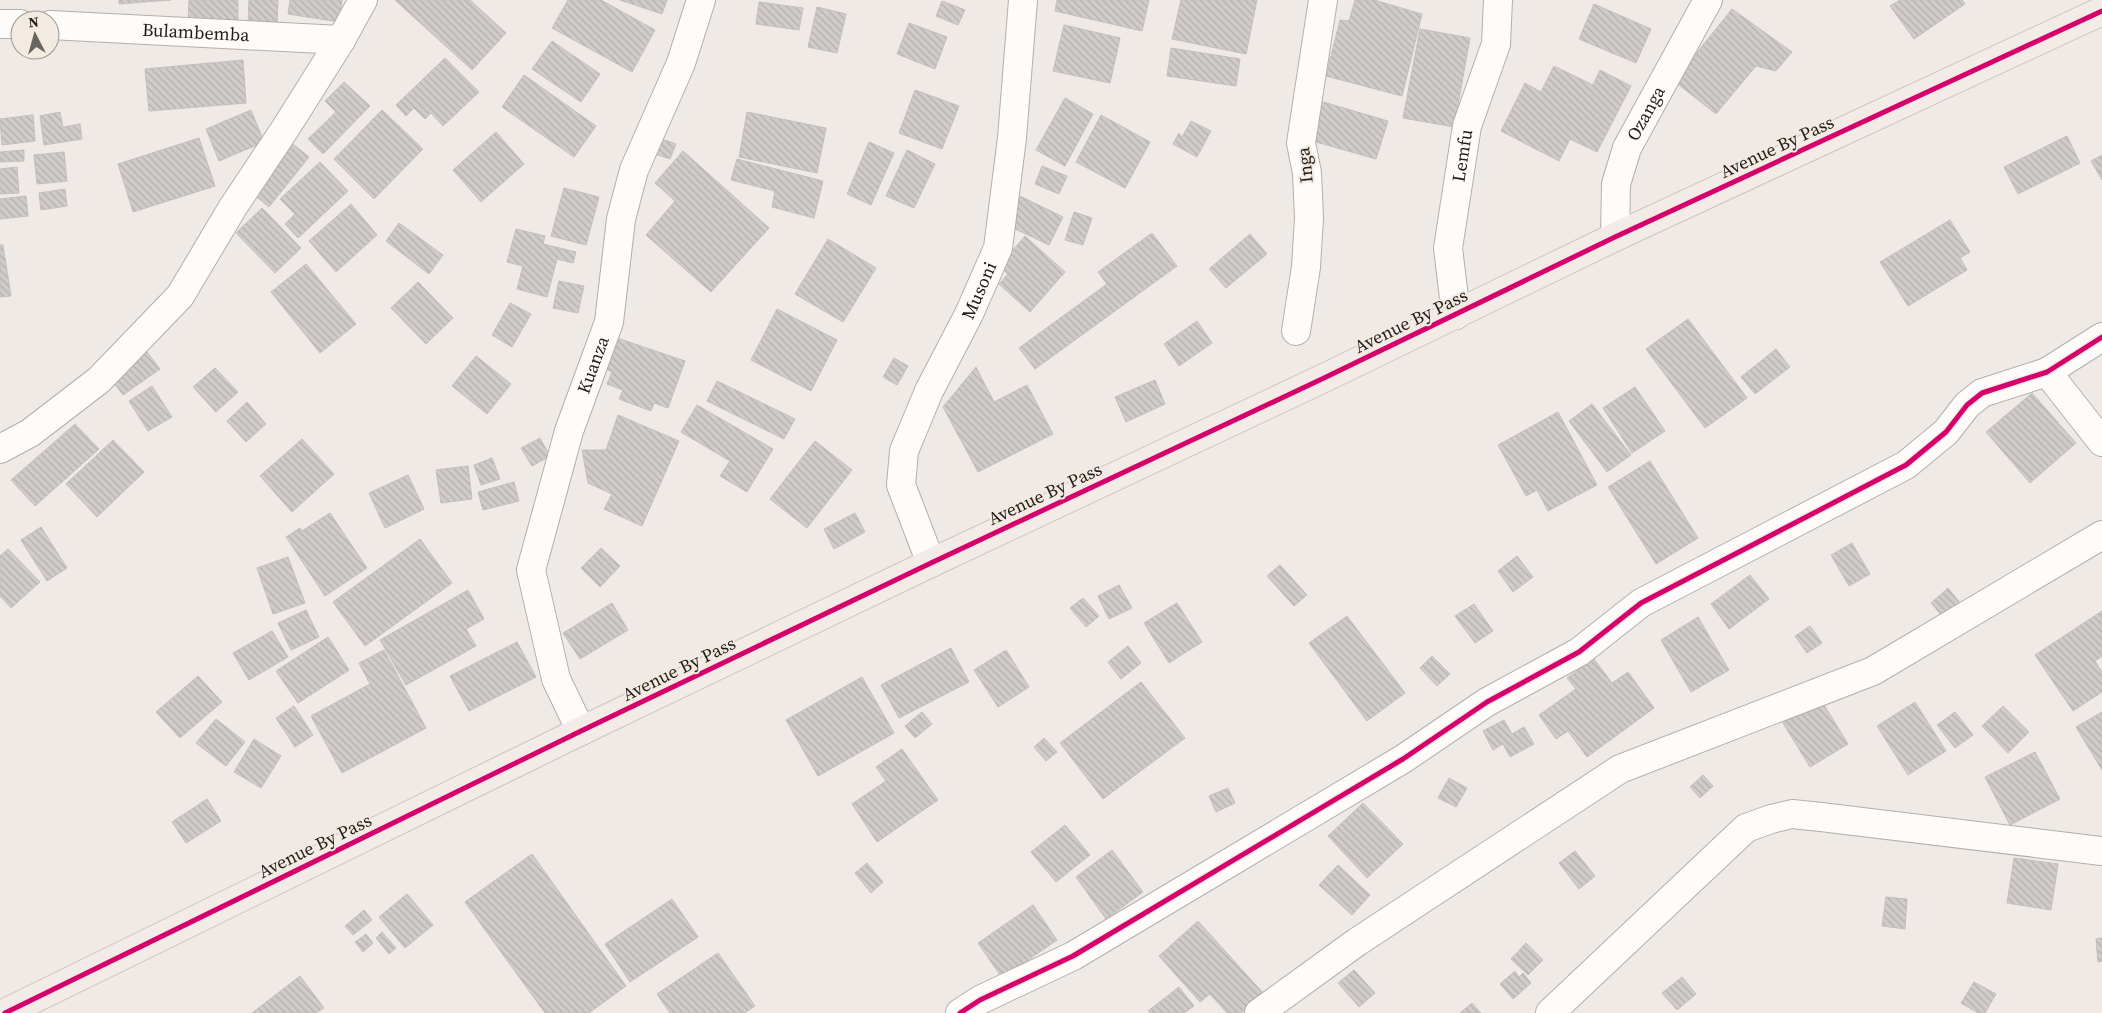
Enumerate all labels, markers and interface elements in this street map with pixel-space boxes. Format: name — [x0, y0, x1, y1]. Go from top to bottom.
north arrow — [10, 10, 60, 60]
text: N — [28, 12, 40, 33]
street label: Bulambemba — [142, 17, 251, 47]
street label: Ozanga — [1620, 81, 1671, 145]
street label: Avenue By Pass — [1716, 109, 1838, 184]
street label: Lemfu — [1445, 127, 1478, 184]
street label: Inga — [1290, 145, 1319, 184]
street label: Musoni — [955, 258, 1002, 323]
street label: Avenue By Pass — [1350, 282, 1472, 359]
street label: Kuanza — [571, 332, 615, 397]
street label: Avenue By Pass — [984, 456, 1106, 531]
street label: Avenue By Pass — [618, 630, 740, 707]
street label: Avenue By Pass — [254, 807, 376, 884]

